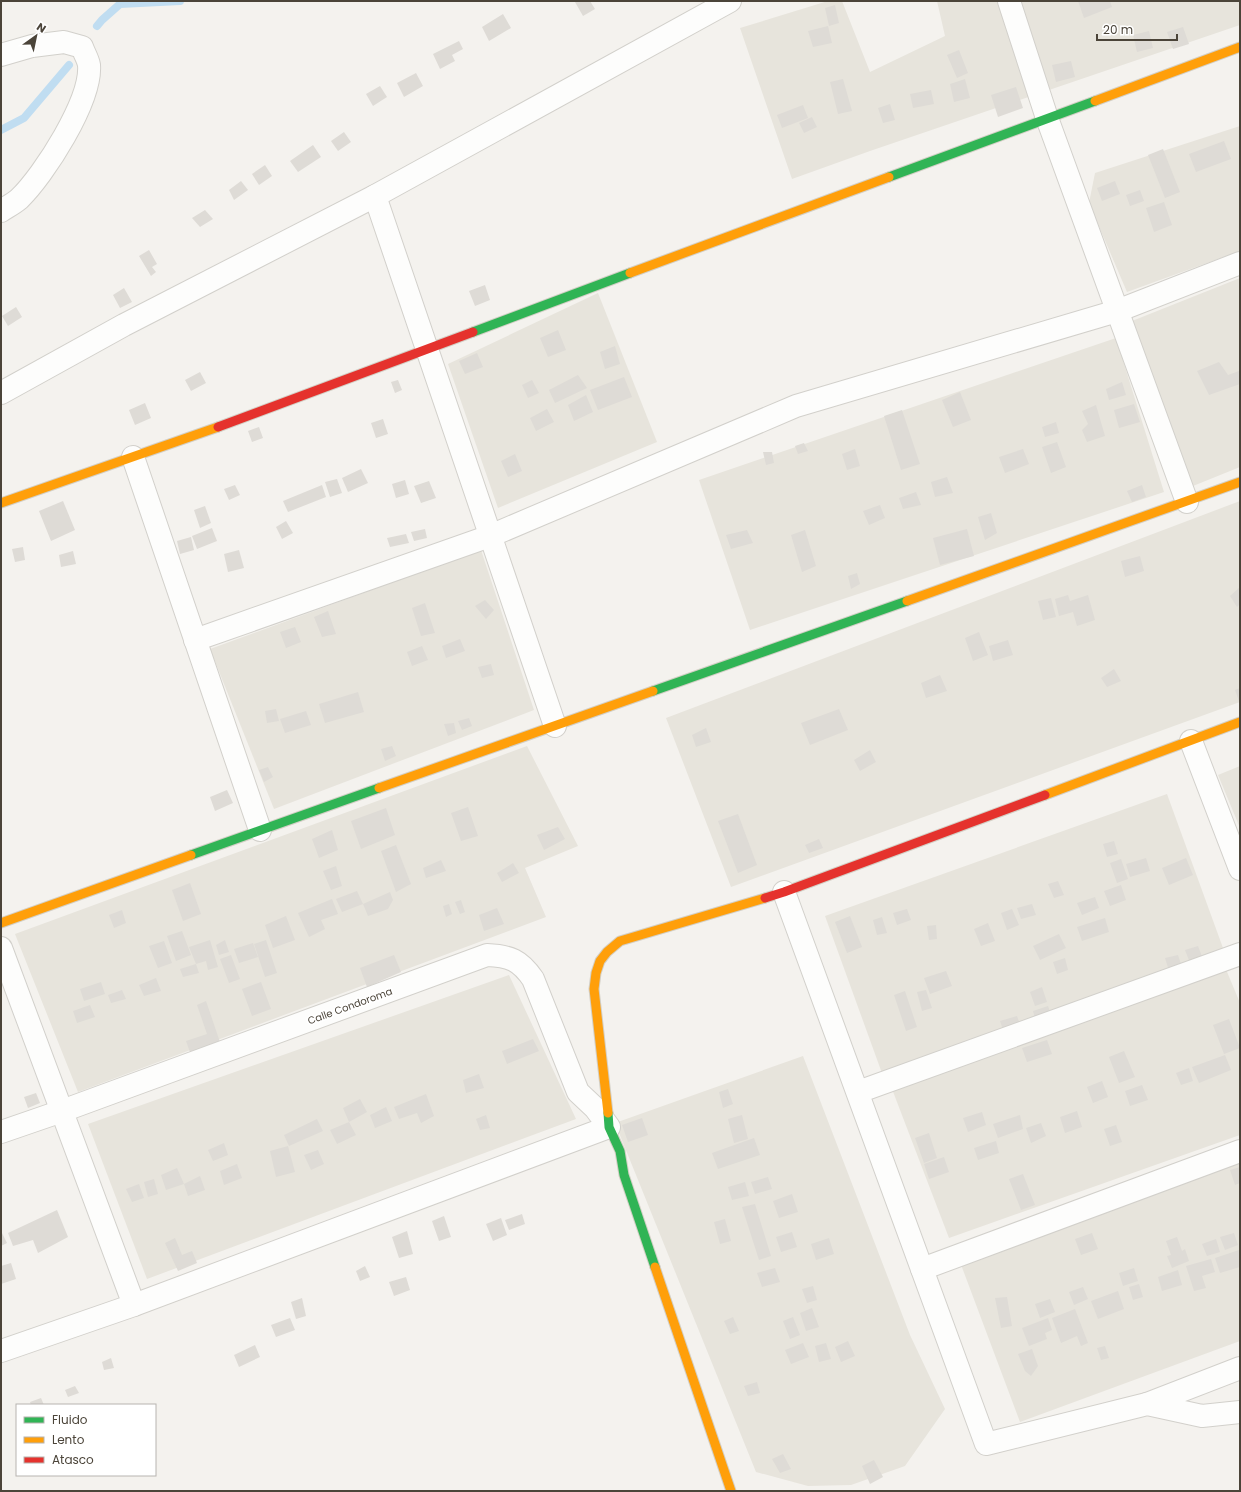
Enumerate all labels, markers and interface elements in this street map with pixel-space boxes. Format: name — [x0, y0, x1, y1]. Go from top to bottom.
north arrow — [16, 16, 56, 56]
scale bar — [1097, 16, 1177, 42]
text: N — [34, 19, 49, 37]
text: 20 m — [1103, 21, 1133, 38]
street label: Calle Condoroma — [306, 984, 394, 1028]
legend — [16, 1404, 156, 1476]
text: Fluido — [52, 1411, 88, 1428]
text: Lento — [52, 1431, 85, 1448]
text: Atasco — [52, 1451, 94, 1468]

